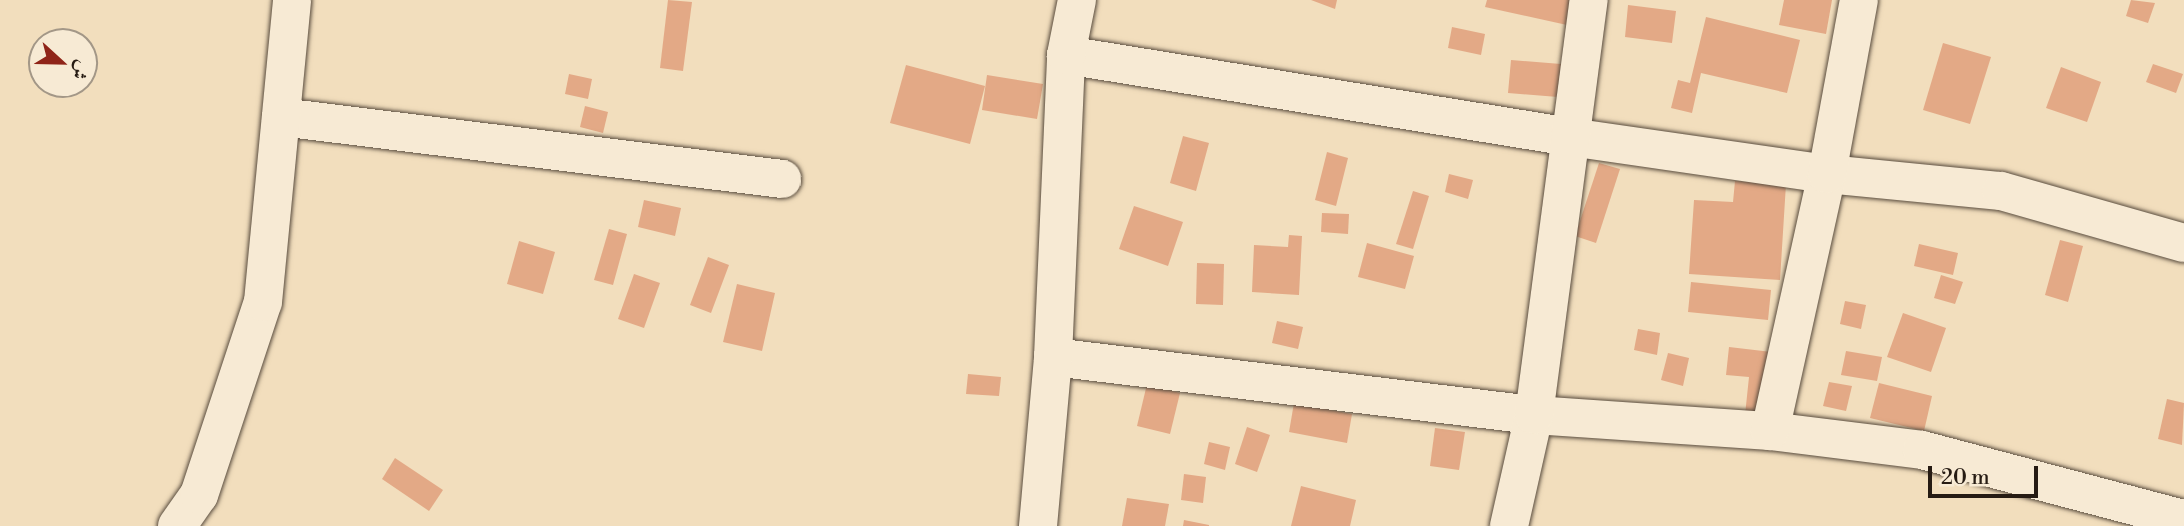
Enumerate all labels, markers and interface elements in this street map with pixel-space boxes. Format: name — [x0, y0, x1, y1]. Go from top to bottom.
north arrow — [28, 28, 98, 98]
text: ش — [66, 57, 95, 83]
scale bar — [1932, 452, 2042, 496]
text: 20 m — [1941, 465, 1990, 491]

